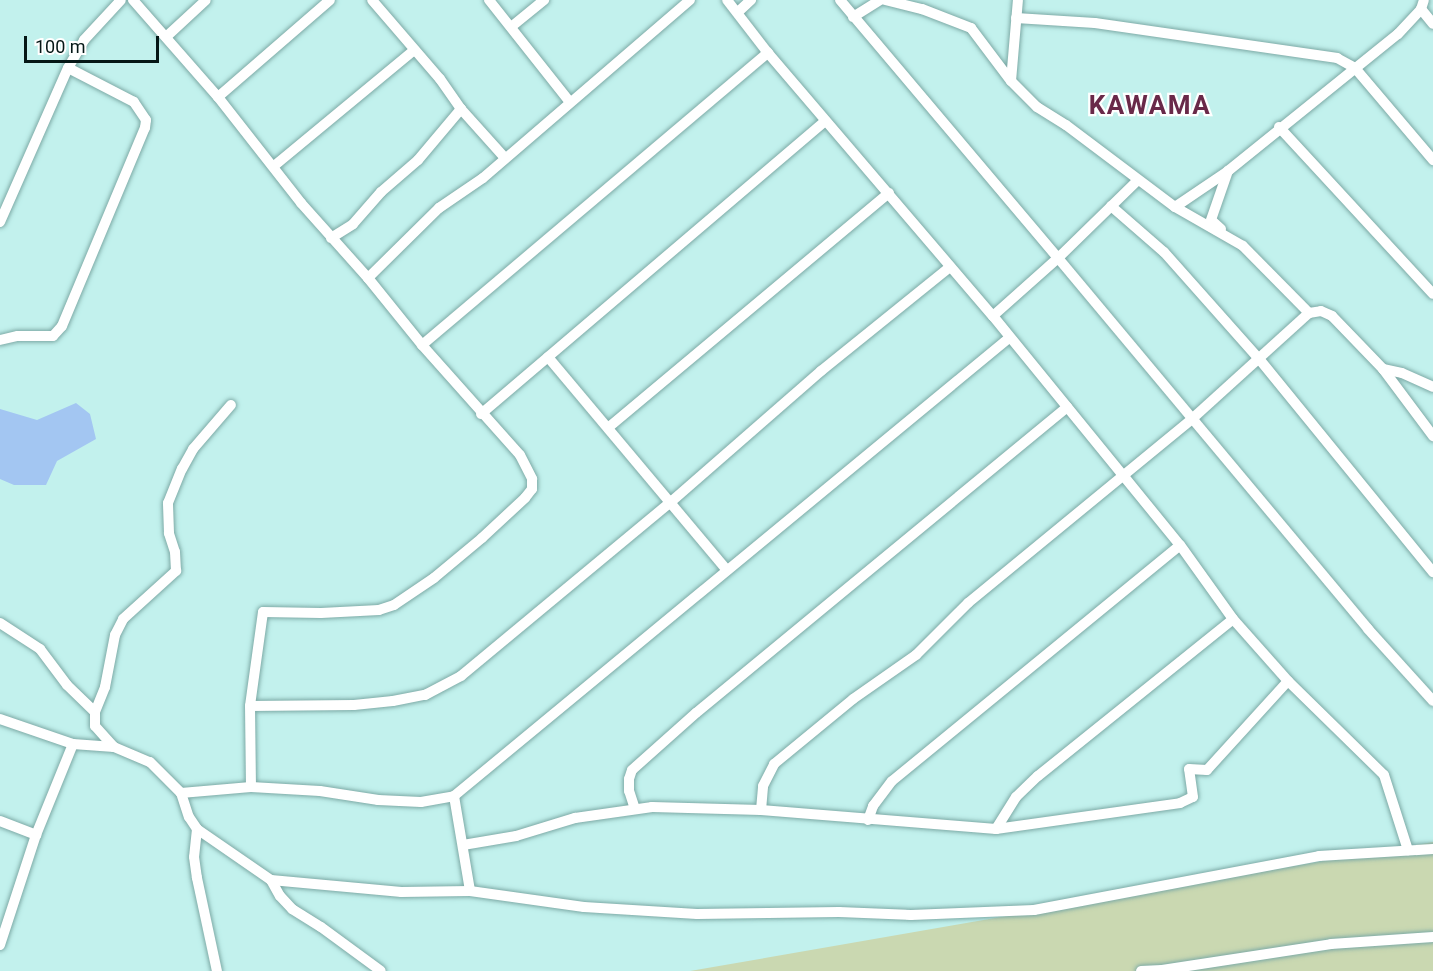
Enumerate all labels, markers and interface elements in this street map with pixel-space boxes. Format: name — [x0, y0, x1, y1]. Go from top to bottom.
scale bar — [27, 24, 162, 62]
text: 100 m — [35, 36, 86, 57]
district label: KAWAMA — [1089, 90, 1211, 122]

